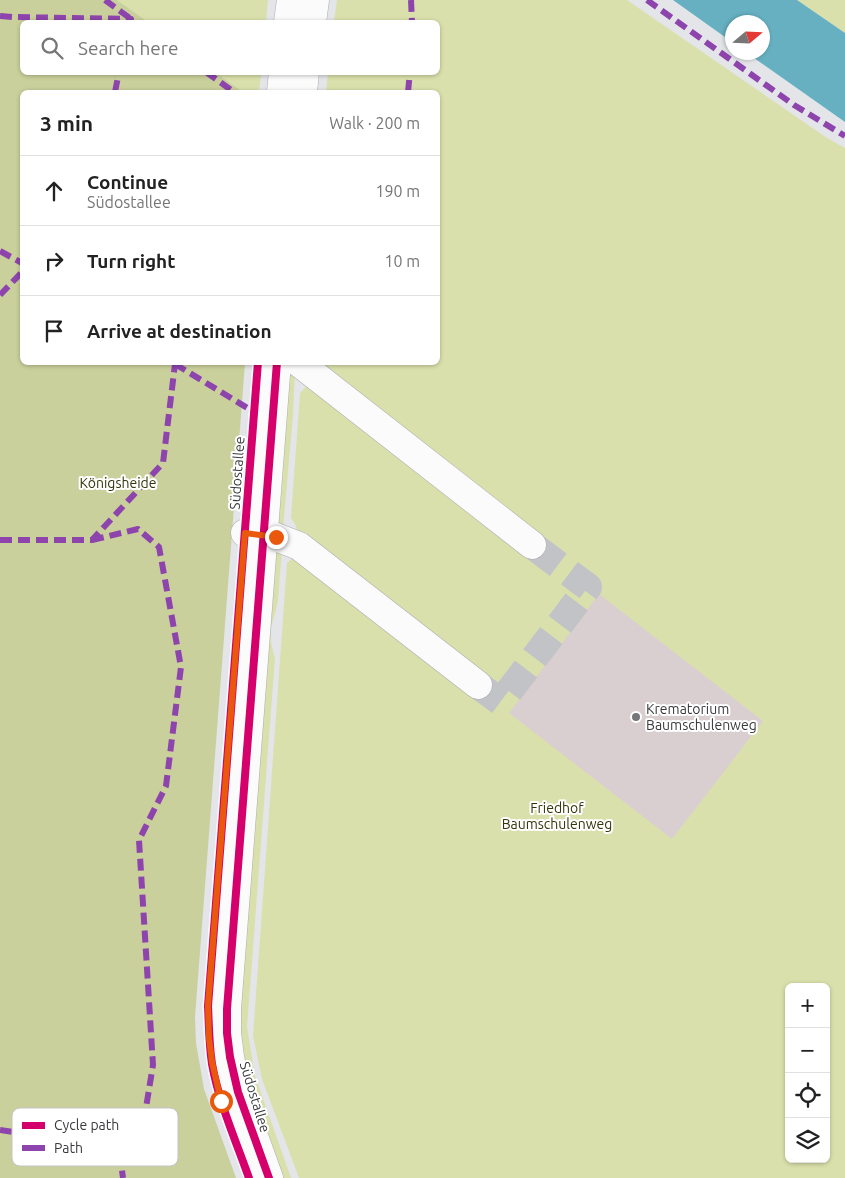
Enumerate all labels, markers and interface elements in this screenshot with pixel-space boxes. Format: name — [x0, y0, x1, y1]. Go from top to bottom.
north arrow — [725, 15, 770, 60]
search box — [20, 20, 440, 75]
icon: search — [38, 34, 66, 62]
text: Search here — [78, 37, 178, 59]
text: 3 min — [40, 111, 93, 135]
text: Walk · 200 m — [329, 114, 420, 132]
text: Continue — [87, 171, 168, 193]
icon: ahead — [40, 177, 68, 205]
text: 190 m — [375, 182, 420, 200]
text: Südostallee — [87, 193, 171, 211]
icon: right — [40, 247, 68, 275]
text: Turn right — [87, 250, 175, 272]
text: 10 m — [384, 252, 420, 270]
icon: arrive — [40, 317, 68, 345]
text: Arrive at destination — [87, 320, 272, 342]
street label: Südostallee — [226, 436, 248, 510]
park label: Königsheide — [79, 475, 157, 491]
route end — [265, 526, 288, 549]
place label: Krematorium Baumschulenweg — [646, 701, 757, 733]
marker: Krematorium Baumschulenweg — [630, 711, 642, 723]
park label: Friedhof Baumschulenweg — [502, 800, 612, 832]
map controls — [785, 983, 830, 1163]
button: + — [785, 983, 830, 1028]
button: − — [785, 1028, 830, 1073]
street label: Südostallee — [237, 1060, 273, 1134]
button: locate — [785, 1073, 830, 1118]
route start — [210, 1090, 233, 1113]
legend — [12, 1108, 178, 1166]
text: Cycle path — [54, 1117, 119, 1133]
button: layers — [785, 1118, 830, 1163]
text: Path — [54, 1140, 83, 1156]

